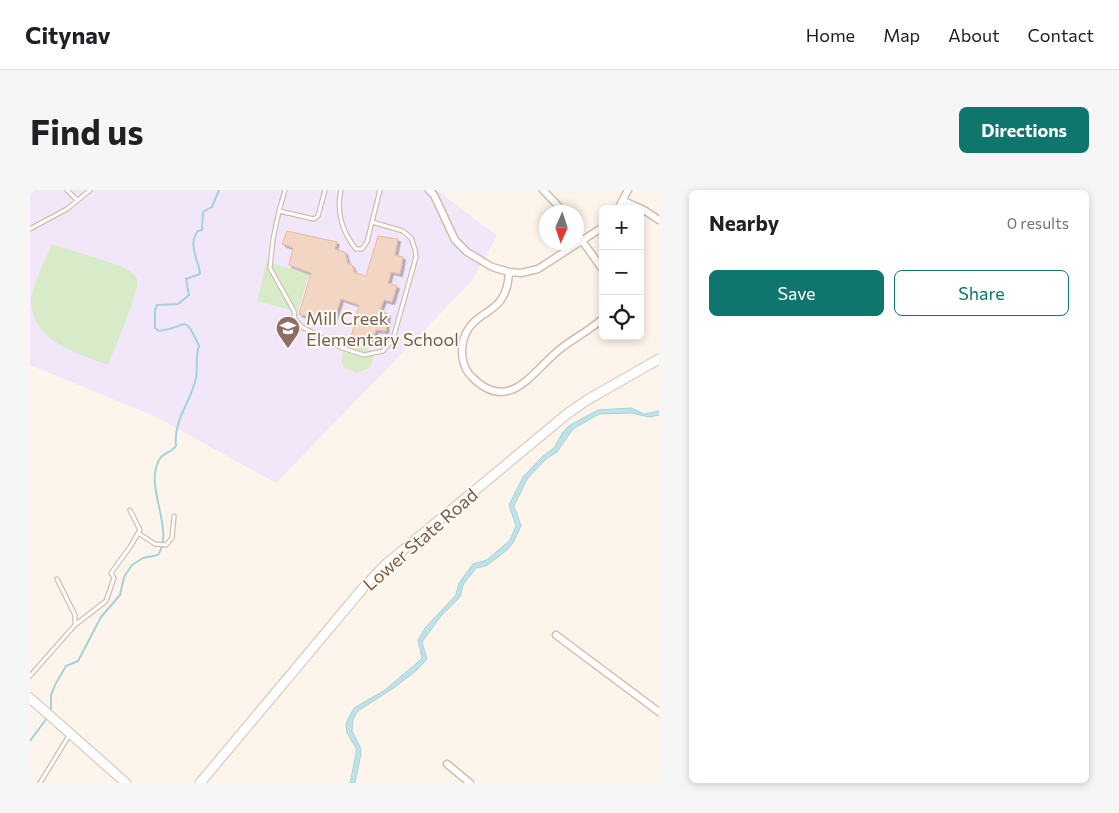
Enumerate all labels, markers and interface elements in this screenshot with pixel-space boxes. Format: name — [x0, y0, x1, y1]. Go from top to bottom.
text: Citynav — [25, 20, 111, 49]
text: Home — [806, 24, 855, 46]
text: Map — [883, 24, 920, 46]
text: About — [948, 24, 1000, 46]
text: Contact — [1028, 24, 1094, 46]
button: Directions — [959, 107, 1089, 153]
text: Find us — [30, 109, 144, 152]
north arrow — [539, 205, 584, 250]
map controls — [599, 205, 644, 340]
button: + — [599, 205, 644, 250]
text: Nearby — [709, 210, 779, 235]
text: 0 results — [1007, 213, 1069, 232]
button: − — [599, 250, 644, 295]
button: Save — [709, 270, 884, 316]
button: Share — [894, 270, 1069, 316]
button: locate — [599, 295, 644, 340]
place label: Mill Creek Elementary School — [306, 307, 459, 350]
school or university icon: Mill Creek Elementary School — [275, 315, 301, 349]
street label: Lower State Road — [358, 483, 482, 595]

